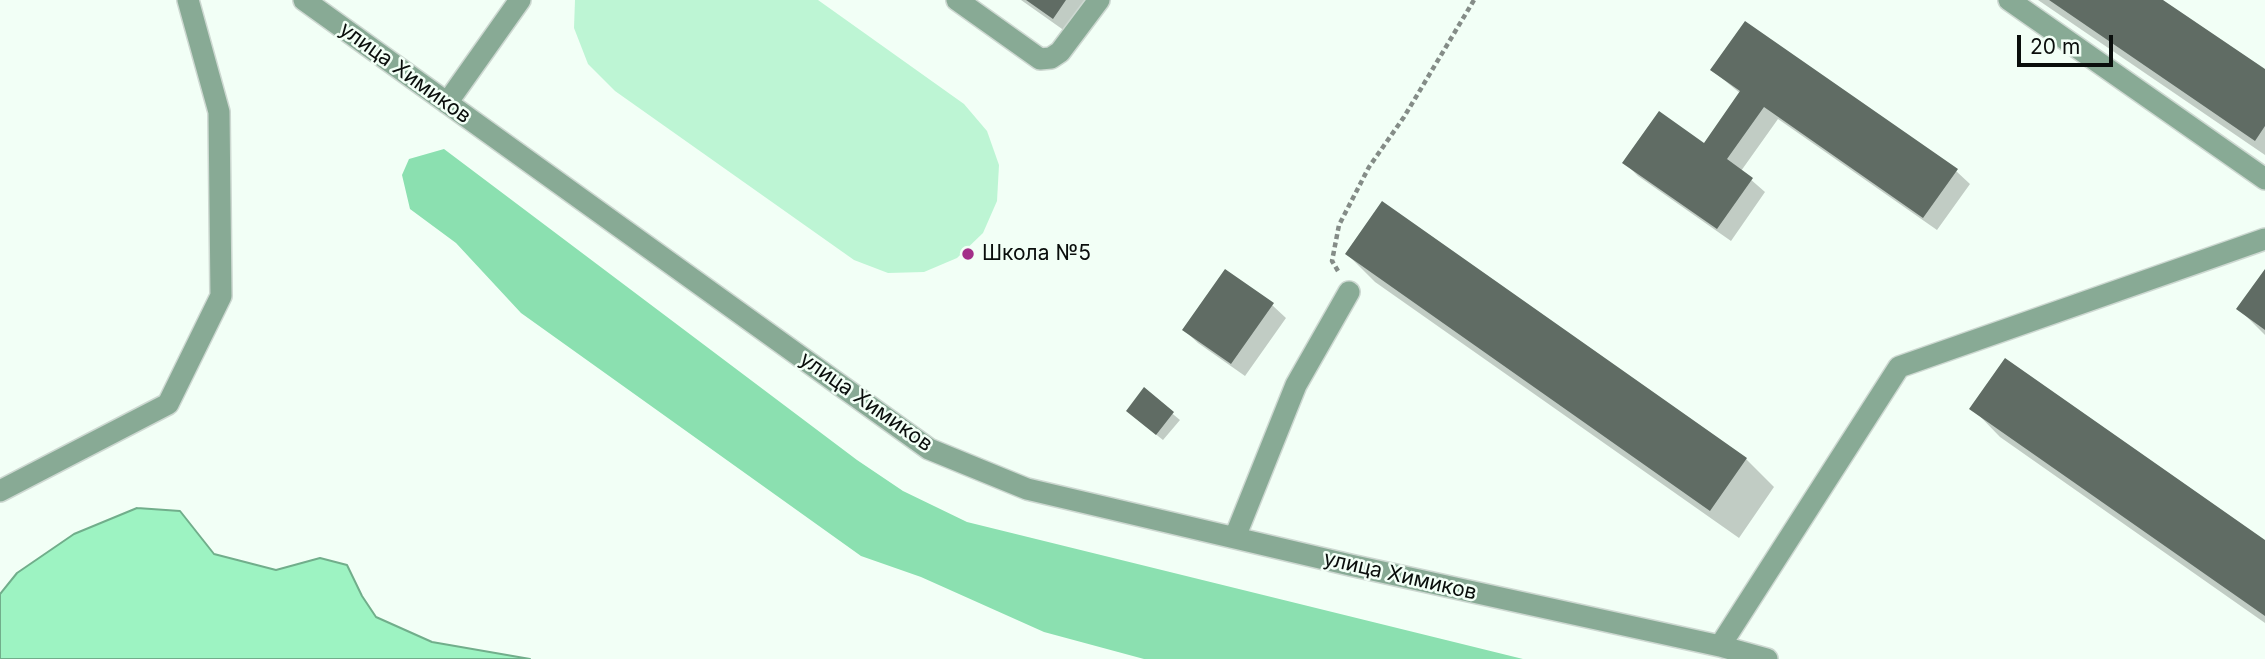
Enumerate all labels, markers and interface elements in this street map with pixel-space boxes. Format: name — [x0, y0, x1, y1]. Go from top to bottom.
street label: улица Химиков — [334, 17, 476, 129]
scale bar — [2020, 21, 2116, 65]
text: 20 m — [2030, 34, 2080, 59]
place label: Школа №5 — [982, 241, 1091, 267]
marker: Школа №5 — [960, 246, 976, 262]
street label: улица Химиков — [795, 347, 937, 457]
street label: улица Химиков — [1321, 546, 1479, 606]

